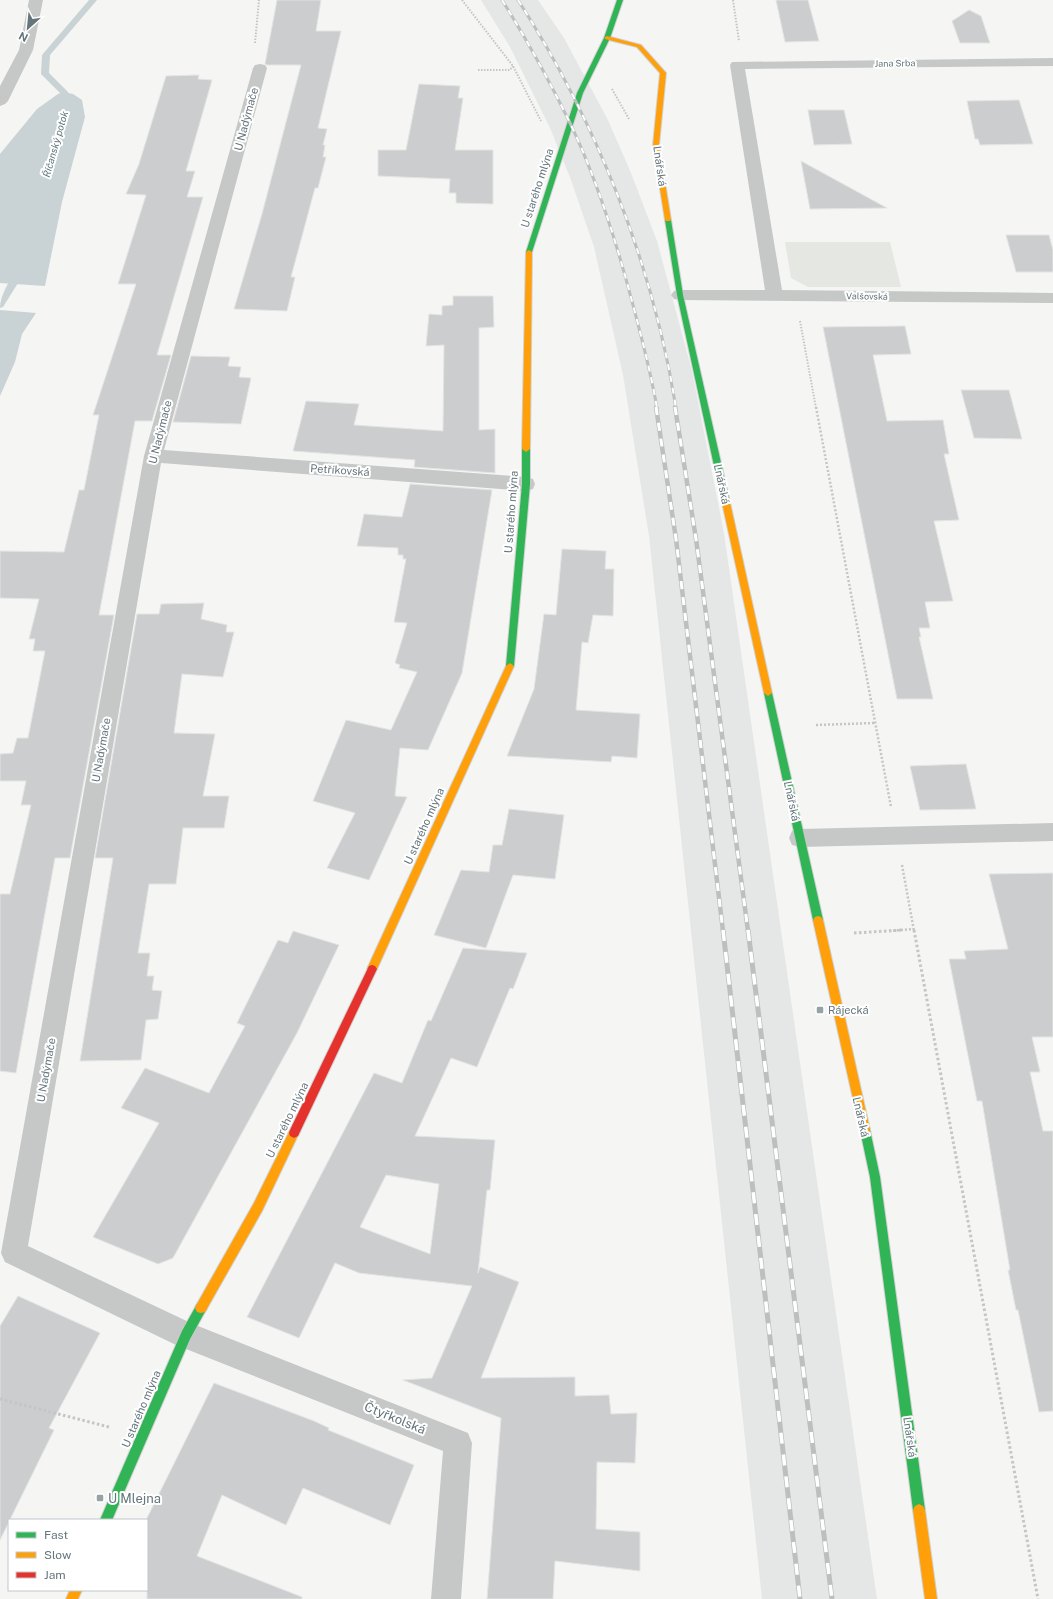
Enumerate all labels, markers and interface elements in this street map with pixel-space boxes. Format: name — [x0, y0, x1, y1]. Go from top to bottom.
north arrow — [8, 8, 48, 48]
text: N — [17, 30, 30, 44]
street label: Jana Srba — [875, 57, 915, 69]
street label: U Nadýmače — [232, 86, 260, 152]
water label: Říčanský potok — [40, 109, 70, 178]
street label: Lnářská — [651, 145, 669, 187]
street label: U starého mlýna — [519, 147, 555, 229]
street label: Valšovská — [846, 290, 888, 302]
street label: U Nadýmače — [146, 399, 174, 465]
street label: Petříkovská — [310, 462, 370, 478]
street label: Lnářská — [712, 463, 732, 505]
street label: U starého mlýna — [502, 470, 520, 554]
street label: U Nadýmače — [89, 717, 113, 783]
street label: Lnářská — [782, 780, 802, 822]
street label: U starého mlýna — [402, 786, 446, 866]
place label: Rájecká — [828, 1004, 869, 1016]
marker: Rájecká — [815, 1005, 825, 1015]
street label: U Nadýmače — [34, 1037, 58, 1103]
street label: U starého mlýna — [263, 1080, 311, 1160]
street label: Lnářská — [851, 1096, 871, 1138]
street label: U starého mlýna — [119, 1369, 163, 1449]
street label: Čtyřkolská — [362, 1399, 428, 1437]
street label: Lnářská — [901, 1416, 919, 1458]
place label: U Mlejna — [108, 1491, 161, 1506]
marker: U Mlejna — [95, 1493, 105, 1503]
legend — [8, 1519, 148, 1591]
text: Fast — [44, 1528, 69, 1542]
text: Slow — [44, 1548, 72, 1562]
text: Jam — [44, 1568, 66, 1582]

